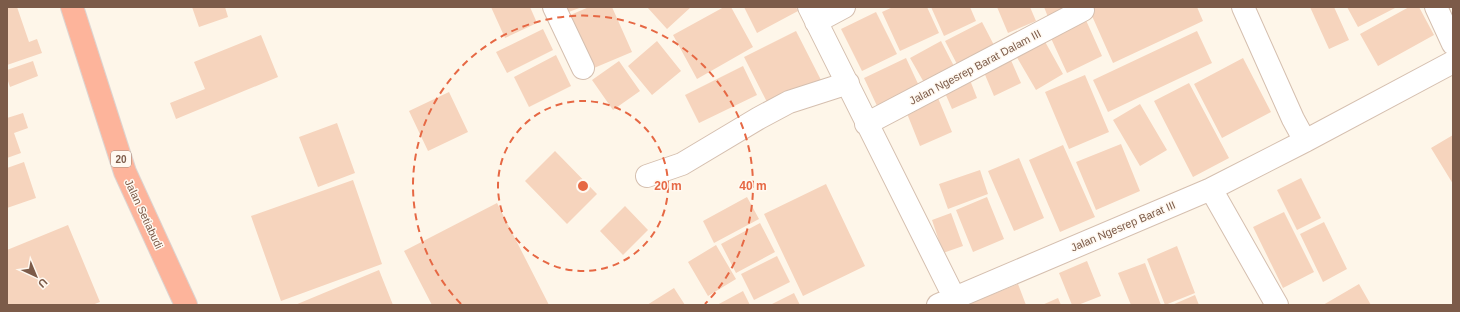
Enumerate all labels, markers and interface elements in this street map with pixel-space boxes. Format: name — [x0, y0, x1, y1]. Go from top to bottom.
street label: Jalan Ngesrep Barat Dalam III — [907, 27, 1043, 107]
road number: 20 — [111, 151, 131, 167]
street label: Jalan Setiabudi — [123, 177, 165, 251]
centre of rings — [576, 179, 590, 193]
text: 20 m — [654, 179, 682, 193]
text: 40 m — [739, 179, 767, 193]
street label: Jalan Ngesrep Barat III — [1069, 198, 1177, 254]
north arrow — [16, 256, 56, 296]
text: U — [36, 276, 50, 290]

